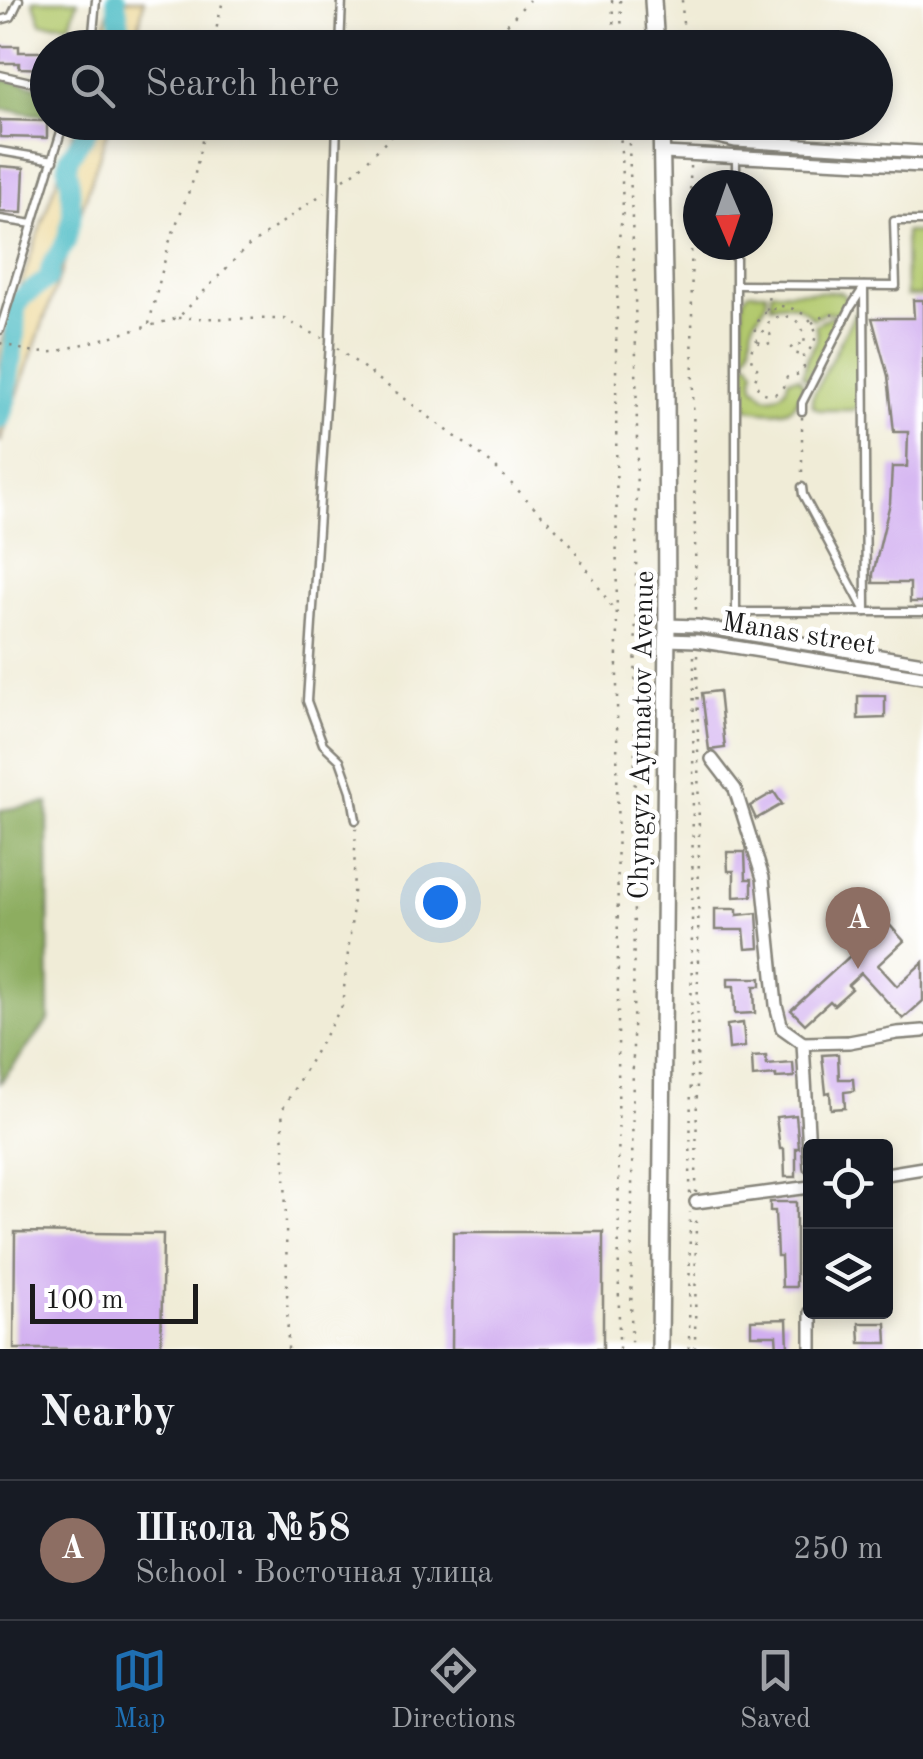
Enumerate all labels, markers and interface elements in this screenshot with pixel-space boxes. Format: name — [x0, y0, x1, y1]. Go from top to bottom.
search box — [30, 30, 893, 140]
icon: search — [65, 58, 120, 113]
text: Search here — [145, 66, 340, 104]
north arrow — [683, 170, 773, 260]
street label: Chyngyz Aytmatov Avenue — [626, 570, 660, 900]
street label: Manas street — [720, 609, 877, 661]
your location — [415, 877, 466, 928]
pin: A — [826, 886, 890, 969]
map controls — [803, 1139, 893, 1319]
button: locate — [803, 1139, 893, 1229]
button: layers — [803, 1229, 893, 1319]
scale bar — [30, 1279, 198, 1324]
text: 100 m — [45, 1287, 124, 1315]
text: Nearby — [40, 1393, 176, 1435]
text: Школа №58 — [135, 1511, 351, 1549]
text: A — [60, 1534, 85, 1566]
text: 250 m — [793, 1534, 883, 1566]
text: School · Восточная улица — [135, 1558, 493, 1590]
tab: Map — [112, 1643, 167, 1738]
tab: Directions — [391, 1643, 516, 1738]
tab: Saved — [740, 1643, 811, 1738]

